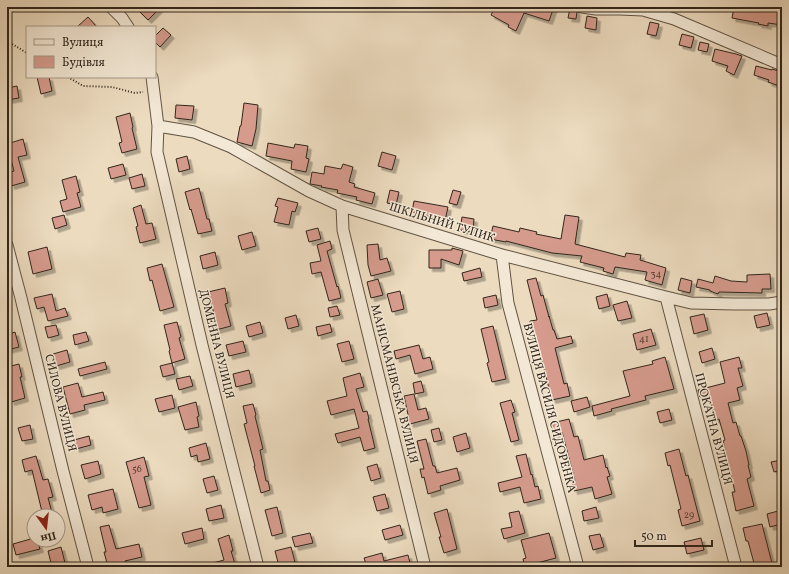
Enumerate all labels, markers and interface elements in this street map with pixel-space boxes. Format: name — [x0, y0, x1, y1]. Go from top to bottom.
legend — [26, 26, 156, 78]
text: Вулиця — [62, 35, 103, 51]
text: Будівля — [62, 55, 105, 71]
street label: ШКІЛЬНИЙ ТУПИК — [387, 198, 497, 247]
house number: 34 — [650, 267, 662, 281]
street label: ДОМЕННА ВУЛИЦЯ — [195, 287, 238, 401]
street label: МАНІСМАНІВСЬКА ВУЛИЦЯ — [366, 303, 422, 465]
street label: ВУЛИЦЯ ВАСИЛЯ СИДОРЕНКА — [519, 321, 580, 495]
house number: 41 — [639, 332, 649, 346]
street label: СИЛОВА ВУЛИЦЯ — [40, 353, 80, 454]
street label: ПРОКАТНА ВУЛИЦЯ — [690, 371, 736, 487]
house number: 56 — [132, 462, 142, 476]
north arrow — [26, 508, 66, 548]
house number: 29 — [684, 508, 694, 522]
scale bar — [635, 522, 712, 548]
text: Пн — [39, 527, 58, 545]
text: 50 m — [641, 529, 667, 545]

